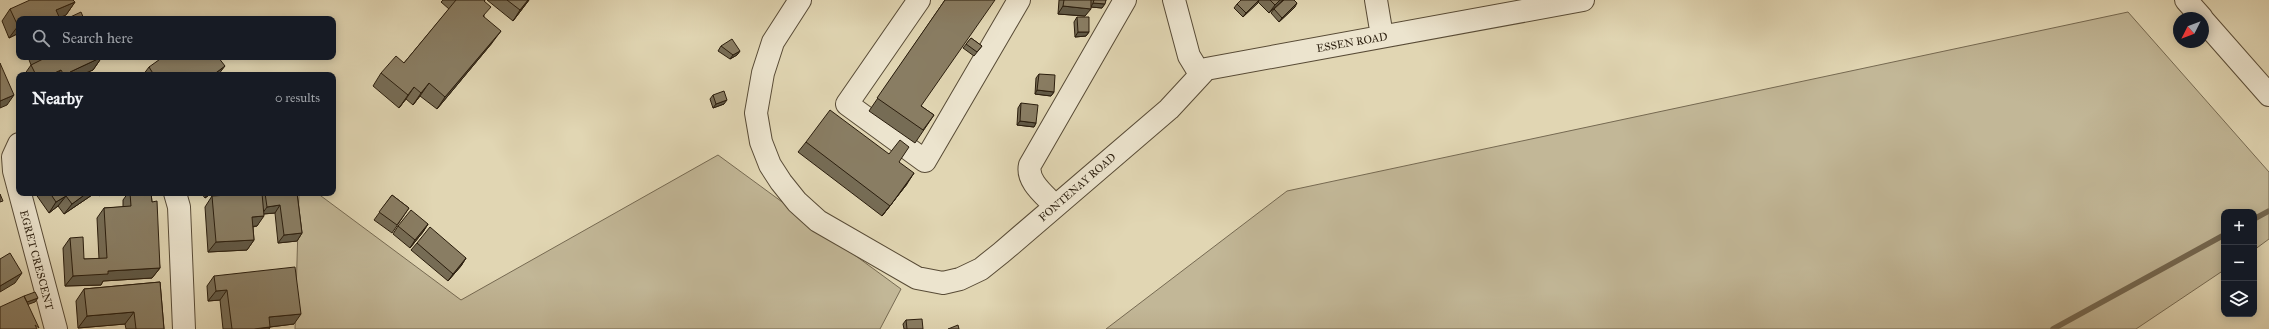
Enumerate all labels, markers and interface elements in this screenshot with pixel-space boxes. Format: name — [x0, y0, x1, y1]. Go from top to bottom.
north arrow — [2173, 12, 2209, 48]
search box — [16, 16, 336, 60]
icon: search — [30, 27, 52, 49]
text: Search here — [62, 29, 133, 47]
street label: ESSEN ROAD — [1316, 30, 1389, 55]
text: Nearby — [32, 88, 83, 109]
text: 0 results — [275, 90, 320, 106]
street label: FONTENAY ROAD — [1036, 150, 1119, 224]
street label: EGRET CRESCENT — [17, 209, 56, 312]
map controls — [2221, 209, 2257, 317]
button: + — [2221, 209, 2257, 245]
button: − — [2221, 245, 2257, 281]
button: layers — [2221, 281, 2257, 317]

